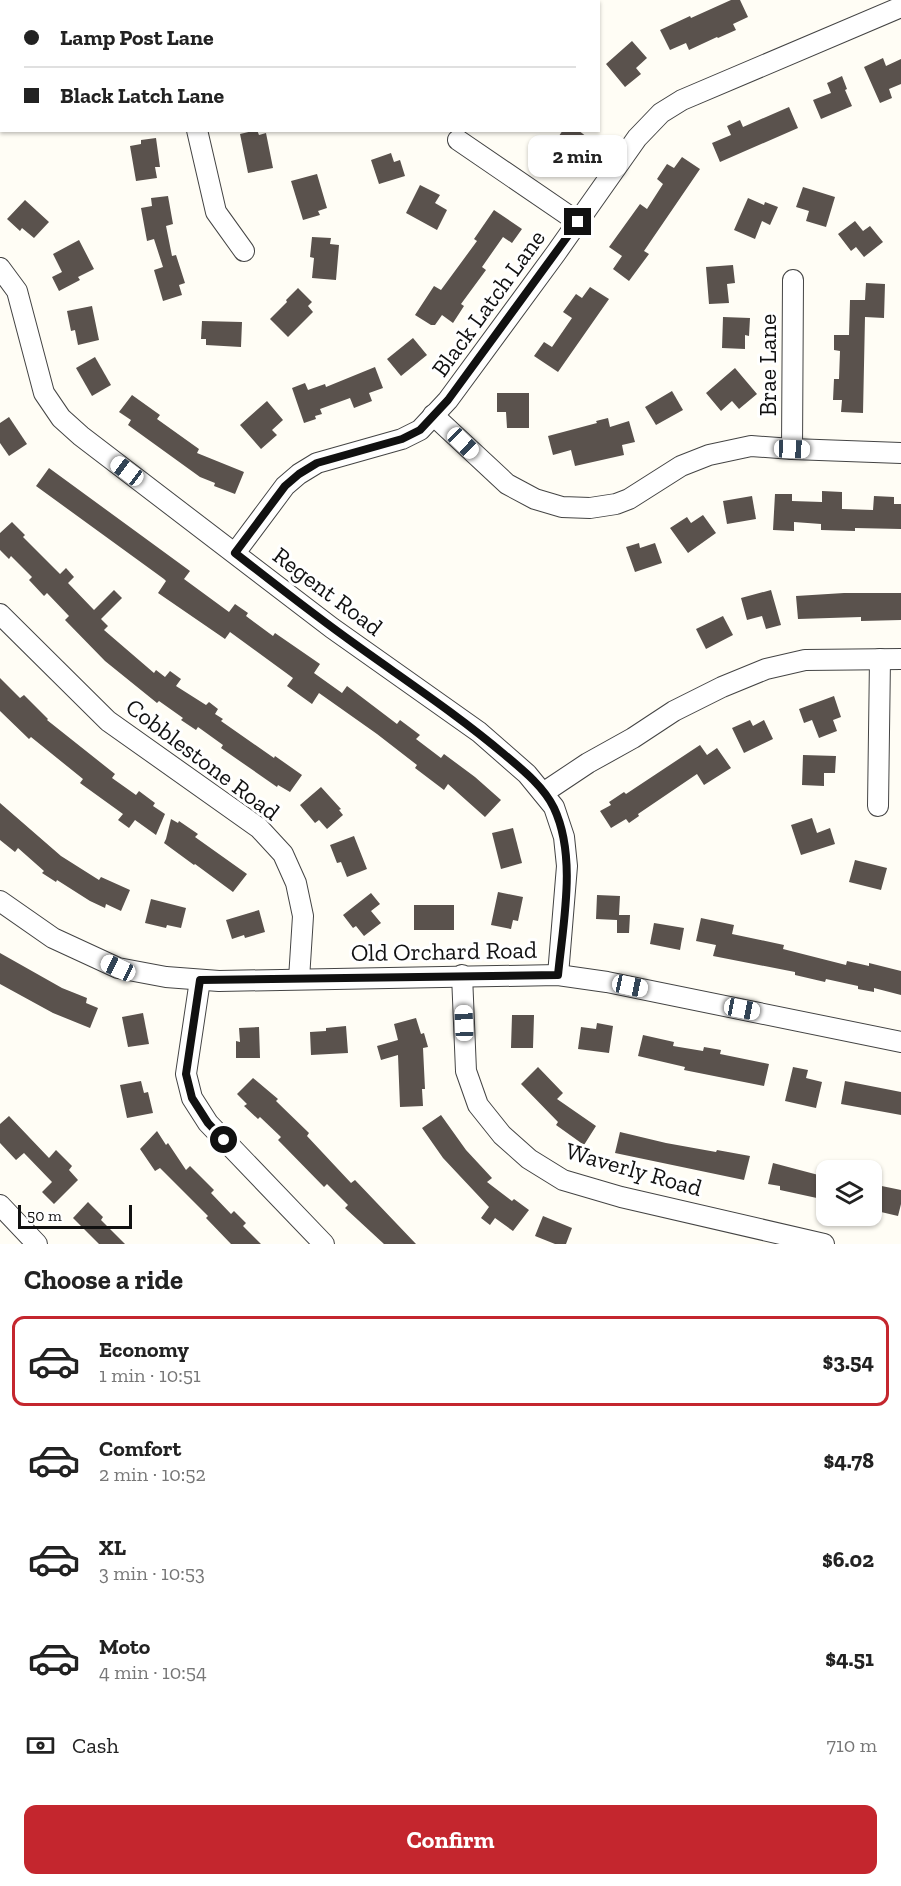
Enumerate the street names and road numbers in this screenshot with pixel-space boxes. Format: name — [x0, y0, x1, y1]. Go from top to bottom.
street label: Black Latch Lane — [425, 224, 551, 382]
street label: Brae Lane — [753, 314, 782, 416]
street label: Regent Road — [267, 540, 389, 642]
street label: Cobblestone Road — [120, 692, 286, 826]
street label: Old Orchard Road — [351, 935, 537, 967]
street label: Waverly Road — [563, 1136, 705, 1202]

